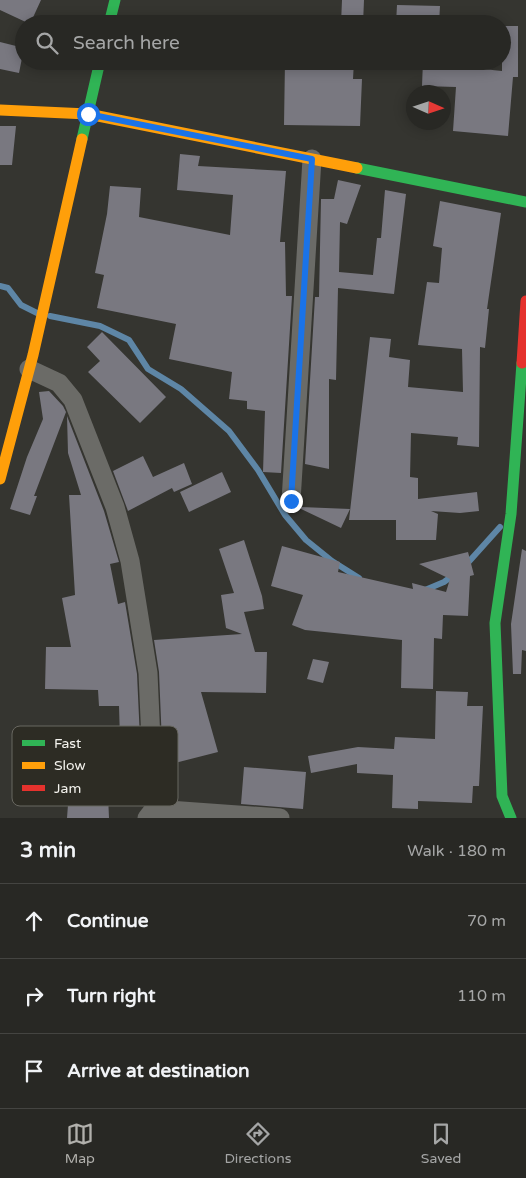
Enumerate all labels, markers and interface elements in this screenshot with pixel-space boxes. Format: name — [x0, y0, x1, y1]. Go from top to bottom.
search box — [15, 15, 511, 70]
icon: search — [33, 29, 61, 57]
text: Search here — [73, 32, 180, 54]
north arrow — [406, 85, 451, 130]
route start — [77, 103, 100, 126]
route end — [280, 490, 303, 513]
legend — [12, 726, 178, 806]
text: Fast — [54, 735, 82, 752]
text: Slow — [54, 757, 86, 774]
text: Jam — [54, 780, 81, 797]
text: 3 min — [20, 838, 76, 863]
text: Walk · 180 m — [407, 841, 506, 861]
icon: ahead — [20, 907, 48, 935]
text: Continue — [67, 910, 149, 932]
text: 70 m — [467, 911, 506, 931]
icon: right — [20, 982, 48, 1010]
text: Turn right — [67, 985, 155, 1007]
text: 110 m — [457, 986, 506, 1006]
icon: arrive — [20, 1057, 48, 1085]
text: Arrive at destination — [67, 1060, 250, 1082]
tab: Map — [65, 1120, 95, 1167]
tab: Directions — [224, 1120, 291, 1167]
tab: Saved — [421, 1120, 461, 1167]

